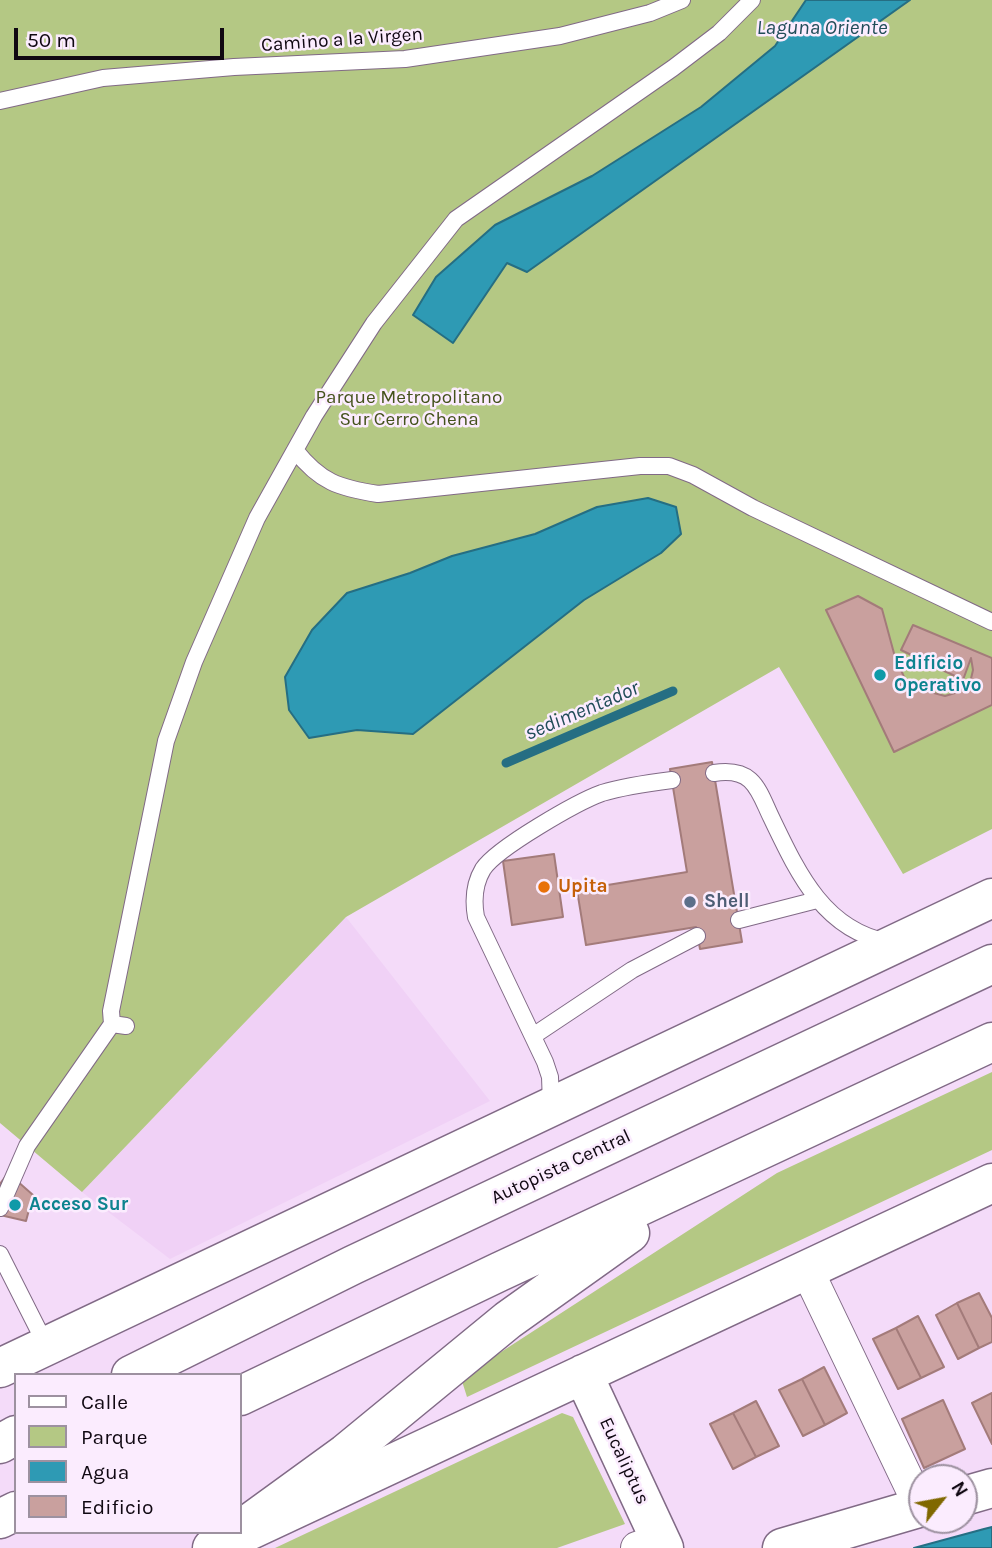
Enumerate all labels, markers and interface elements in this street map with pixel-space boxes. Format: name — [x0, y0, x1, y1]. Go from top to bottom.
scale bar — [18, 14, 228, 58]
water label: Laguna Oriente — [756, 15, 888, 41]
street label: Camino a la Virgen — [260, 23, 424, 57]
text: 50 m — [27, 28, 76, 52]
park label: Parque Metropolitano Sur Cerro Chena — [316, 387, 502, 431]
place label: Edificio Operativo — [894, 653, 982, 697]
marker: Edificio Operativo — [872, 667, 888, 683]
water label: sedimentador — [521, 676, 643, 746]
place label: Upita — [558, 876, 608, 898]
marker: Upita — [536, 879, 552, 895]
place label: Shell — [704, 891, 750, 913]
marker: Shell — [682, 894, 698, 910]
street label: Autopista Central — [488, 1125, 634, 1209]
place label: Acceso Sur — [29, 1194, 128, 1216]
marker: Acceso Sur — [7, 1197, 23, 1213]
legend — [14, 1373, 242, 1534]
text: Calle — [81, 1390, 128, 1414]
street label: Eucaliptus — [594, 1414, 654, 1508]
text: Parque — [81, 1425, 148, 1449]
text: Agua — [81, 1460, 129, 1484]
north arrow — [908, 1464, 978, 1534]
text: N — [946, 1478, 972, 1501]
text: Edificio — [81, 1495, 154, 1519]

